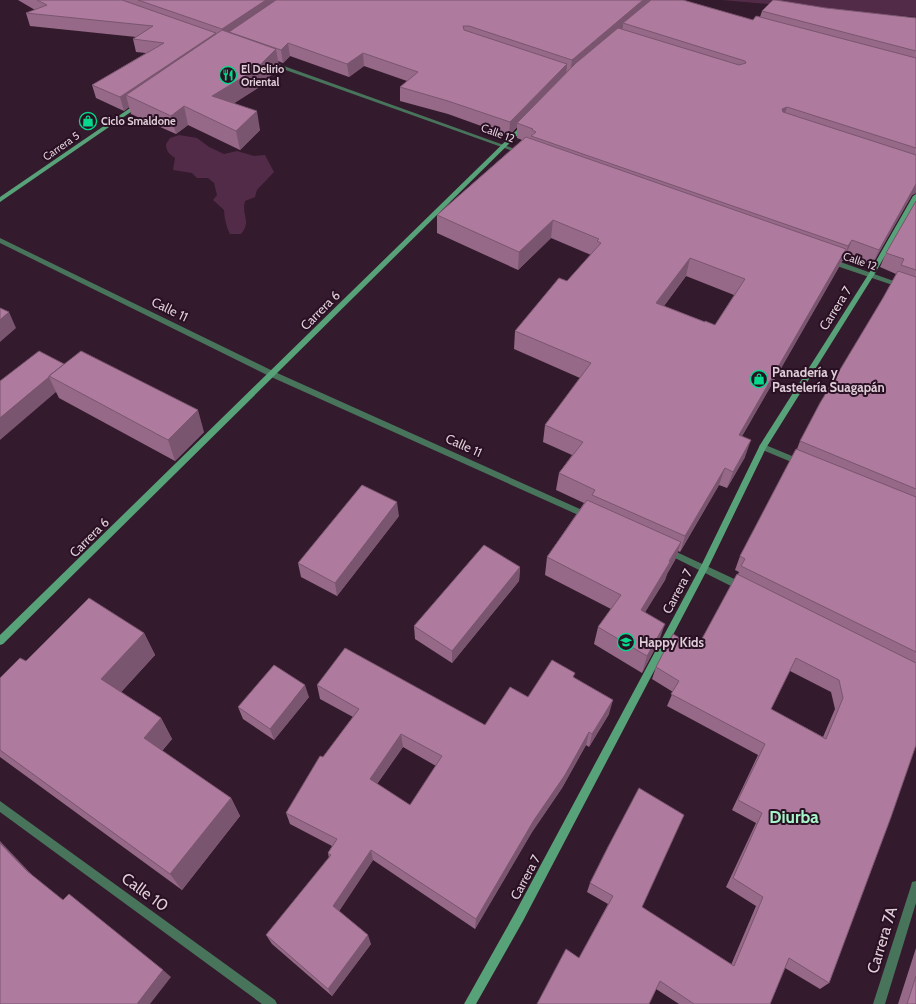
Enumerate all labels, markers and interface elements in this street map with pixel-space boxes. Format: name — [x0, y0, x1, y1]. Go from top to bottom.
place label: El Delirio Oriental — [241, 62, 284, 89]
restaurant icon: El Delirio Oriental — [218, 65, 238, 85]
shop icon: Ciclo Smaldone — [78, 111, 98, 131]
place label: Ciclo Smaldone — [101, 114, 176, 128]
street label: Calle 12 — [479, 120, 517, 146]
street label: Carrera 5 — [40, 128, 82, 164]
street label: Calle 12 — [841, 249, 879, 273]
street label: Carrera 7 — [815, 283, 855, 333]
street label: Carrera 6 — [297, 287, 343, 333]
street label: Calle 11 — [149, 293, 191, 325]
place label: Panadería y Pastelería Suagapán — [772, 364, 885, 395]
shop icon: Panadería y Pastelería Suagapán — [749, 369, 769, 389]
street label: Calle 11 — [443, 430, 485, 460]
street label: Carrera 6 — [66, 514, 112, 560]
street label: Carrera 7 — [659, 565, 696, 616]
school or university icon: Happy Kids — [616, 632, 636, 652]
place label: Happy Kids — [639, 634, 705, 650]
district label: Diurba — [769, 807, 819, 827]
street label: Carrera 7 — [507, 851, 544, 902]
street label: Calle 10 — [118, 869, 172, 915]
street label: Carrera 7A — [863, 904, 901, 976]

